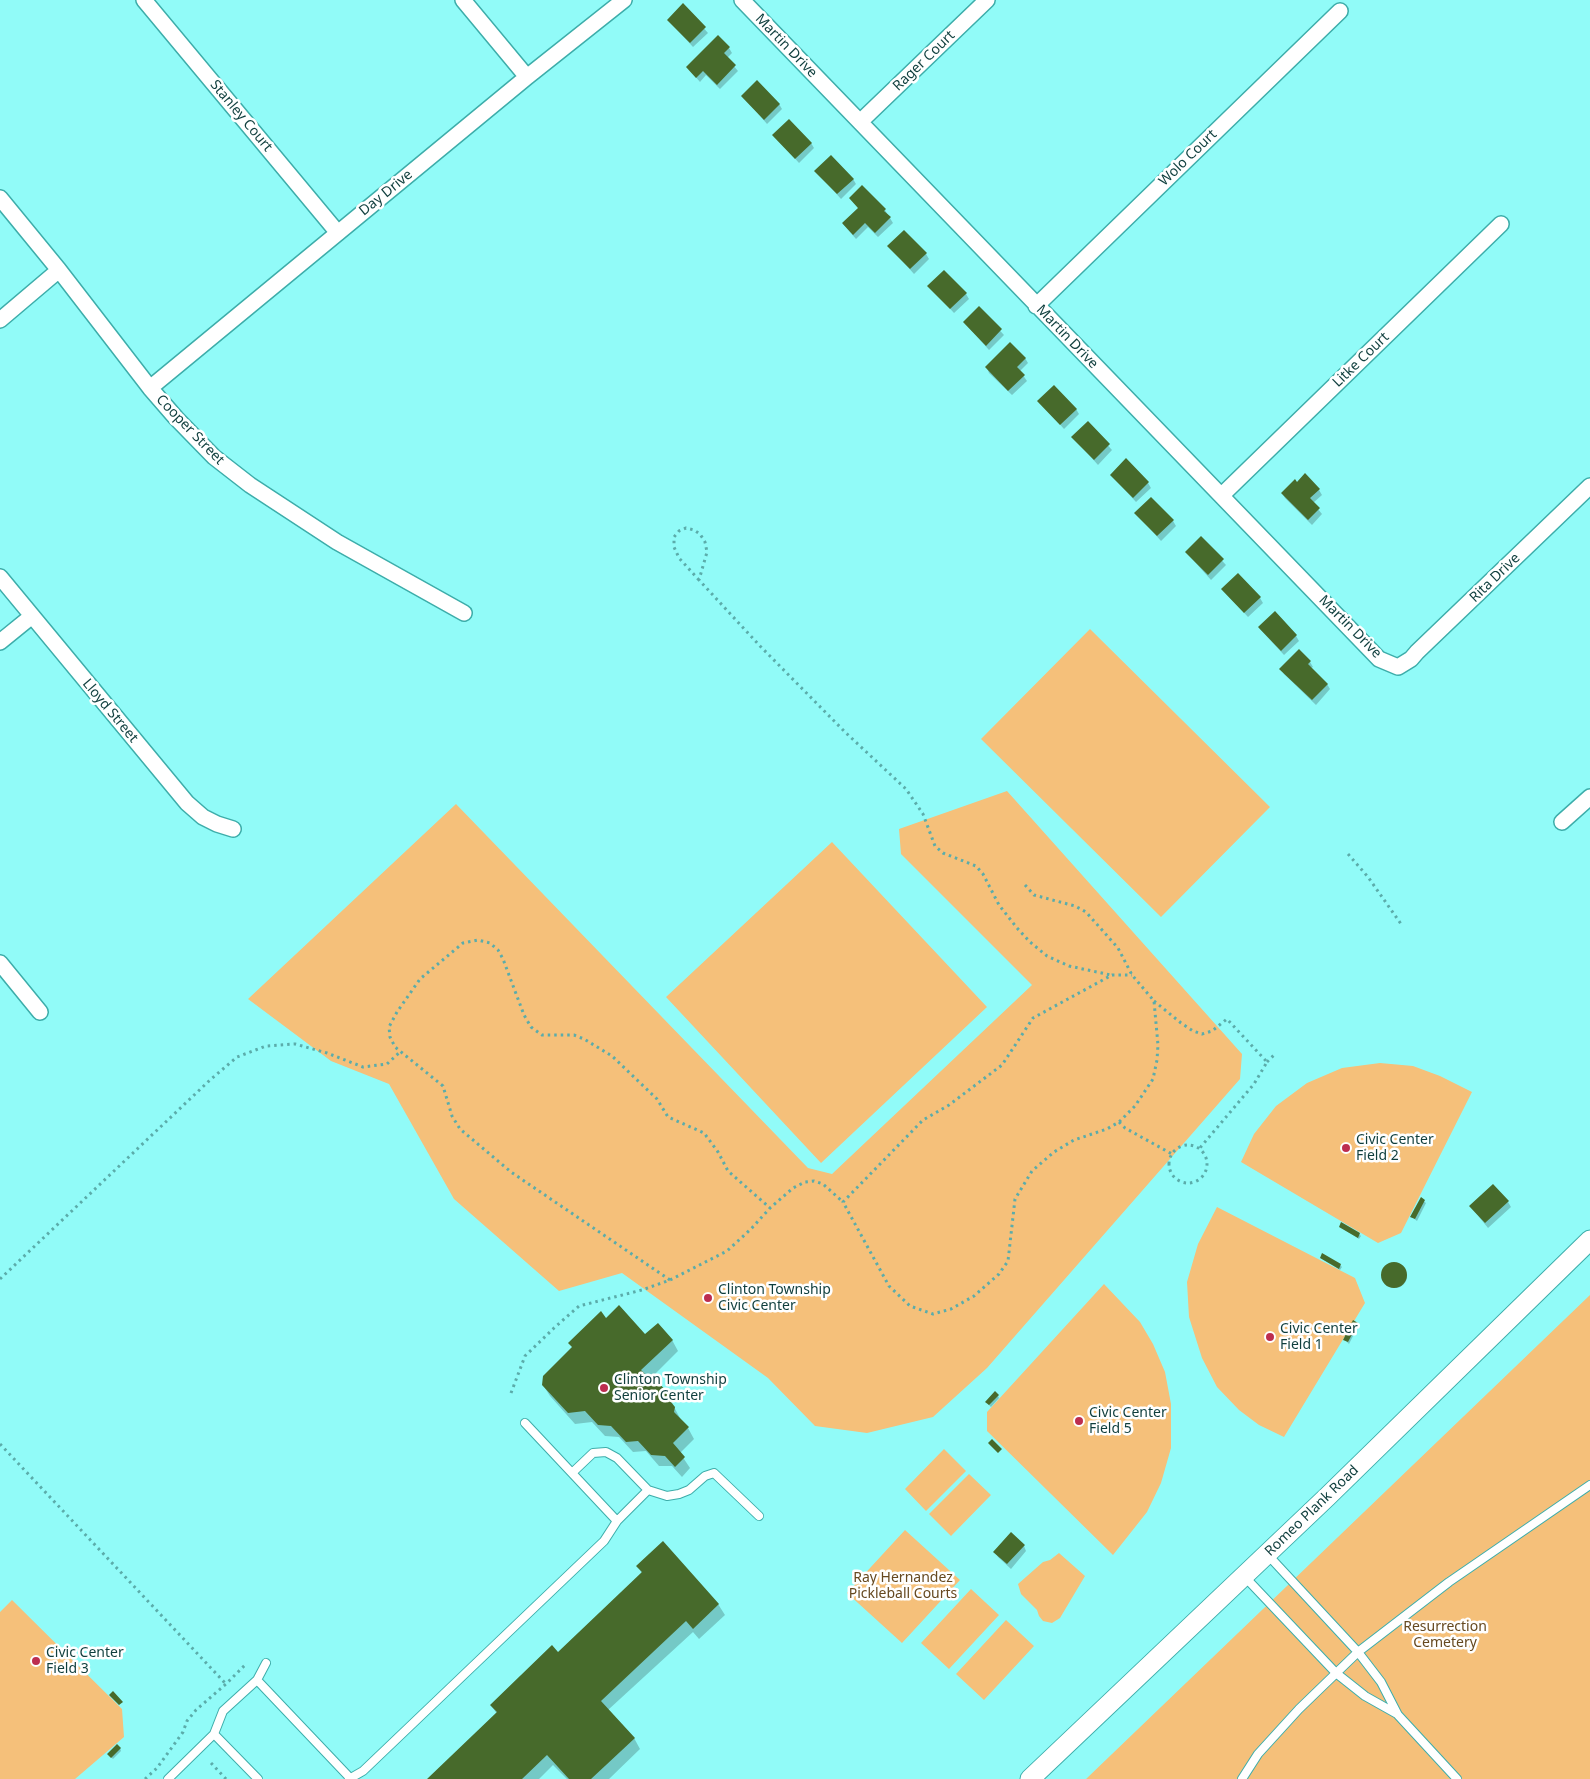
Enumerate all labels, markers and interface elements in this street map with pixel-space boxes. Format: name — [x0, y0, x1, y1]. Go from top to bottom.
street label: Martin Drive — [752, 11, 820, 81]
street label: Rager Court — [890, 27, 958, 95]
street label: Stanley Court — [206, 77, 276, 155]
street label: Wolo Court — [1156, 126, 1220, 190]
street label: Day Drive — [356, 166, 416, 220]
street label: Martin Drive — [1033, 302, 1101, 372]
street label: Litke Court — [1329, 329, 1393, 391]
street label: Cooper Street — [152, 392, 228, 468]
street label: Rita Drive — [1466, 550, 1524, 606]
street label: Martin Drive — [1315, 592, 1385, 662]
street label: Lloyd Street — [79, 676, 141, 746]
place label: Civic Center Field 2 — [1356, 1132, 1434, 1164]
marker: Civic Center Field 2 — [1340, 1142, 1352, 1154]
place label: Clinton Township Civic Center — [718, 1282, 831, 1314]
marker: Clinton Township Civic Center — [702, 1292, 714, 1304]
place label: Civic Center Field 1 — [1280, 1321, 1358, 1354]
marker: Civic Center Field 1 — [1264, 1331, 1276, 1343]
place label: Clinton Township Senior Center — [614, 1372, 727, 1404]
marker: Clinton Township Senior Center — [598, 1382, 610, 1394]
place label: Civic Center Field 5 — [1089, 1405, 1167, 1438]
marker: Civic Center Field 5 — [1073, 1415, 1085, 1427]
street label: Romeo Plank Road — [1262, 1462, 1362, 1560]
park label: Ray Hernandez Pickleball Courts — [849, 1570, 957, 1602]
park label: Resurrection Cemetery — [1403, 1619, 1487, 1651]
place label: Civic Center Field 3 — [46, 1645, 124, 1678]
marker: Civic Center Field 3 — [30, 1655, 42, 1667]

